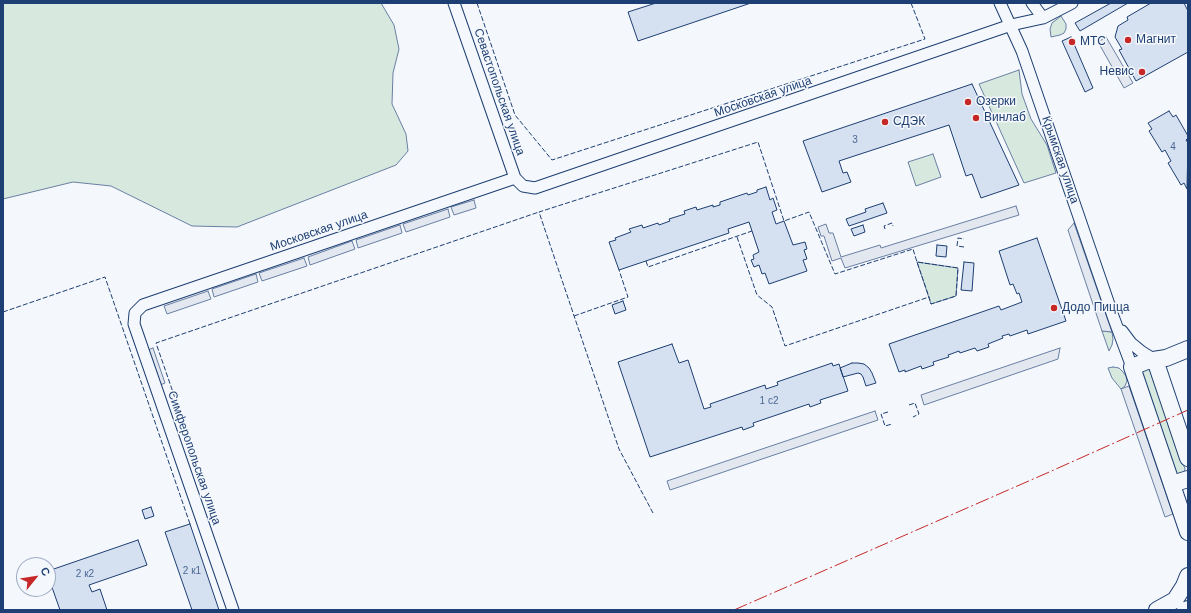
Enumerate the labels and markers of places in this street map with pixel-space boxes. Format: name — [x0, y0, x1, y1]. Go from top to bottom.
place label: Магнит — [1136, 33, 1176, 47]
place label: МТС — [1080, 35, 1106, 49]
marker: Магнит — [1123, 35, 1133, 45]
marker: МТС — [1067, 37, 1077, 47]
place label: Невис — [1100, 65, 1134, 79]
marker: Невис — [1137, 67, 1147, 77]
place label: Озерки — [976, 95, 1016, 109]
marker: Озерки — [963, 97, 973, 107]
place label: Винлаб — [984, 111, 1026, 125]
marker: Винлаб — [971, 113, 981, 123]
place label: СДЭК — [893, 115, 925, 129]
marker: СДЭК — [880, 117, 890, 127]
place label: Додо Пицца — [1062, 301, 1129, 315]
marker: Додо Пицца — [1049, 303, 1059, 313]

